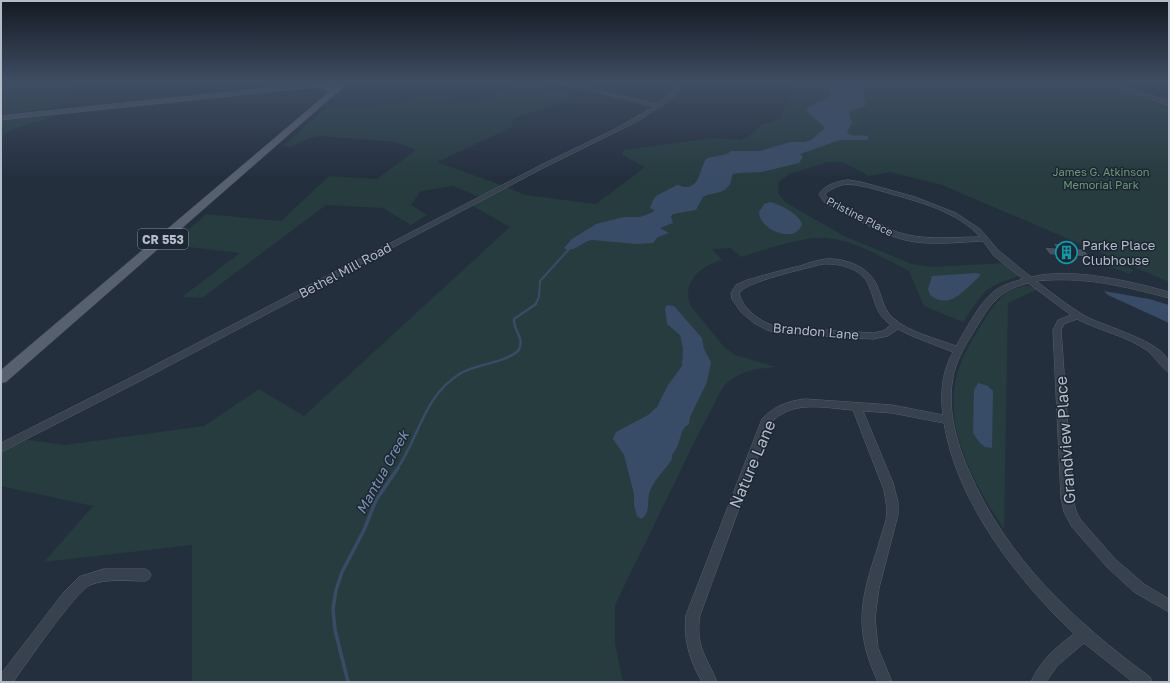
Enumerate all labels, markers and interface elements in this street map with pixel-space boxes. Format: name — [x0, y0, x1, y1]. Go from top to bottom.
park label: James G. Atkinson Memorial Park — [1052, 165, 1150, 191]
street label: Pristine Place — [825, 194, 895, 238]
road number: CR 553 — [138, 229, 188, 249]
place label: Parke Place Clubhouse — [1082, 237, 1155, 268]
street label: Bethel Mill Road — [296, 239, 394, 301]
building icon: Parke Place Clubhouse — [1054, 239, 1080, 265]
street label: Brandon Lane — [772, 319, 860, 343]
street label: Grandview Place — [1051, 375, 1079, 505]
street label: Nature Lane — [724, 417, 780, 511]
water label: Mantua Creek — [352, 425, 413, 517]

